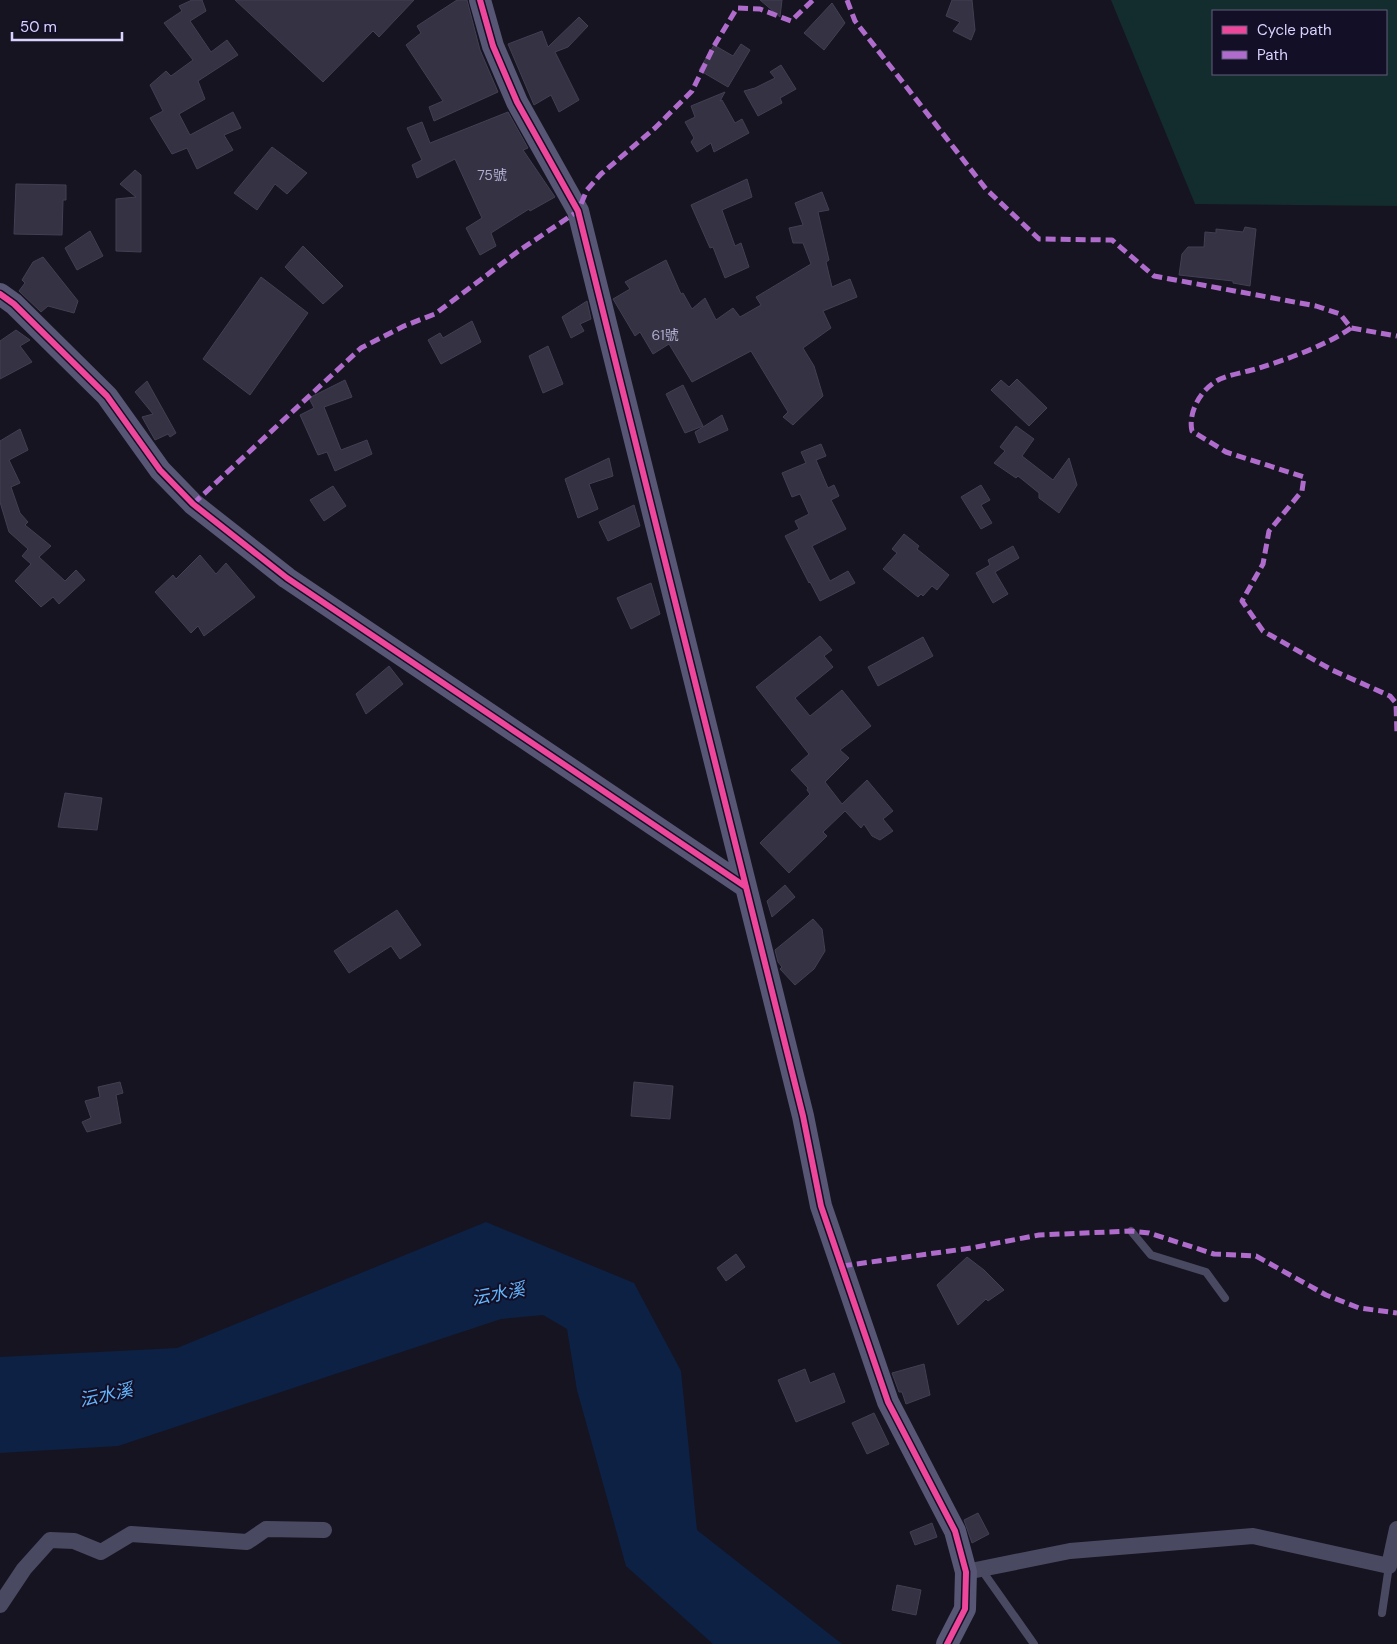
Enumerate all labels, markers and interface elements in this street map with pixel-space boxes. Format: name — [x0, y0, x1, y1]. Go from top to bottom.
scale bar — [12, 10, 122, 42]
legend — [1212, 10, 1387, 75]
text: 50 m — [20, 17, 57, 37]
text: Cycle path — [1257, 20, 1332, 40]
text: Path — [1257, 45, 1288, 65]
house number: 75號 — [477, 166, 507, 184]
house number: 61號 — [651, 326, 679, 344]
water label: 沄水溪 — [469, 1276, 530, 1311]
water label: 沄水溪 — [77, 1377, 138, 1412]

